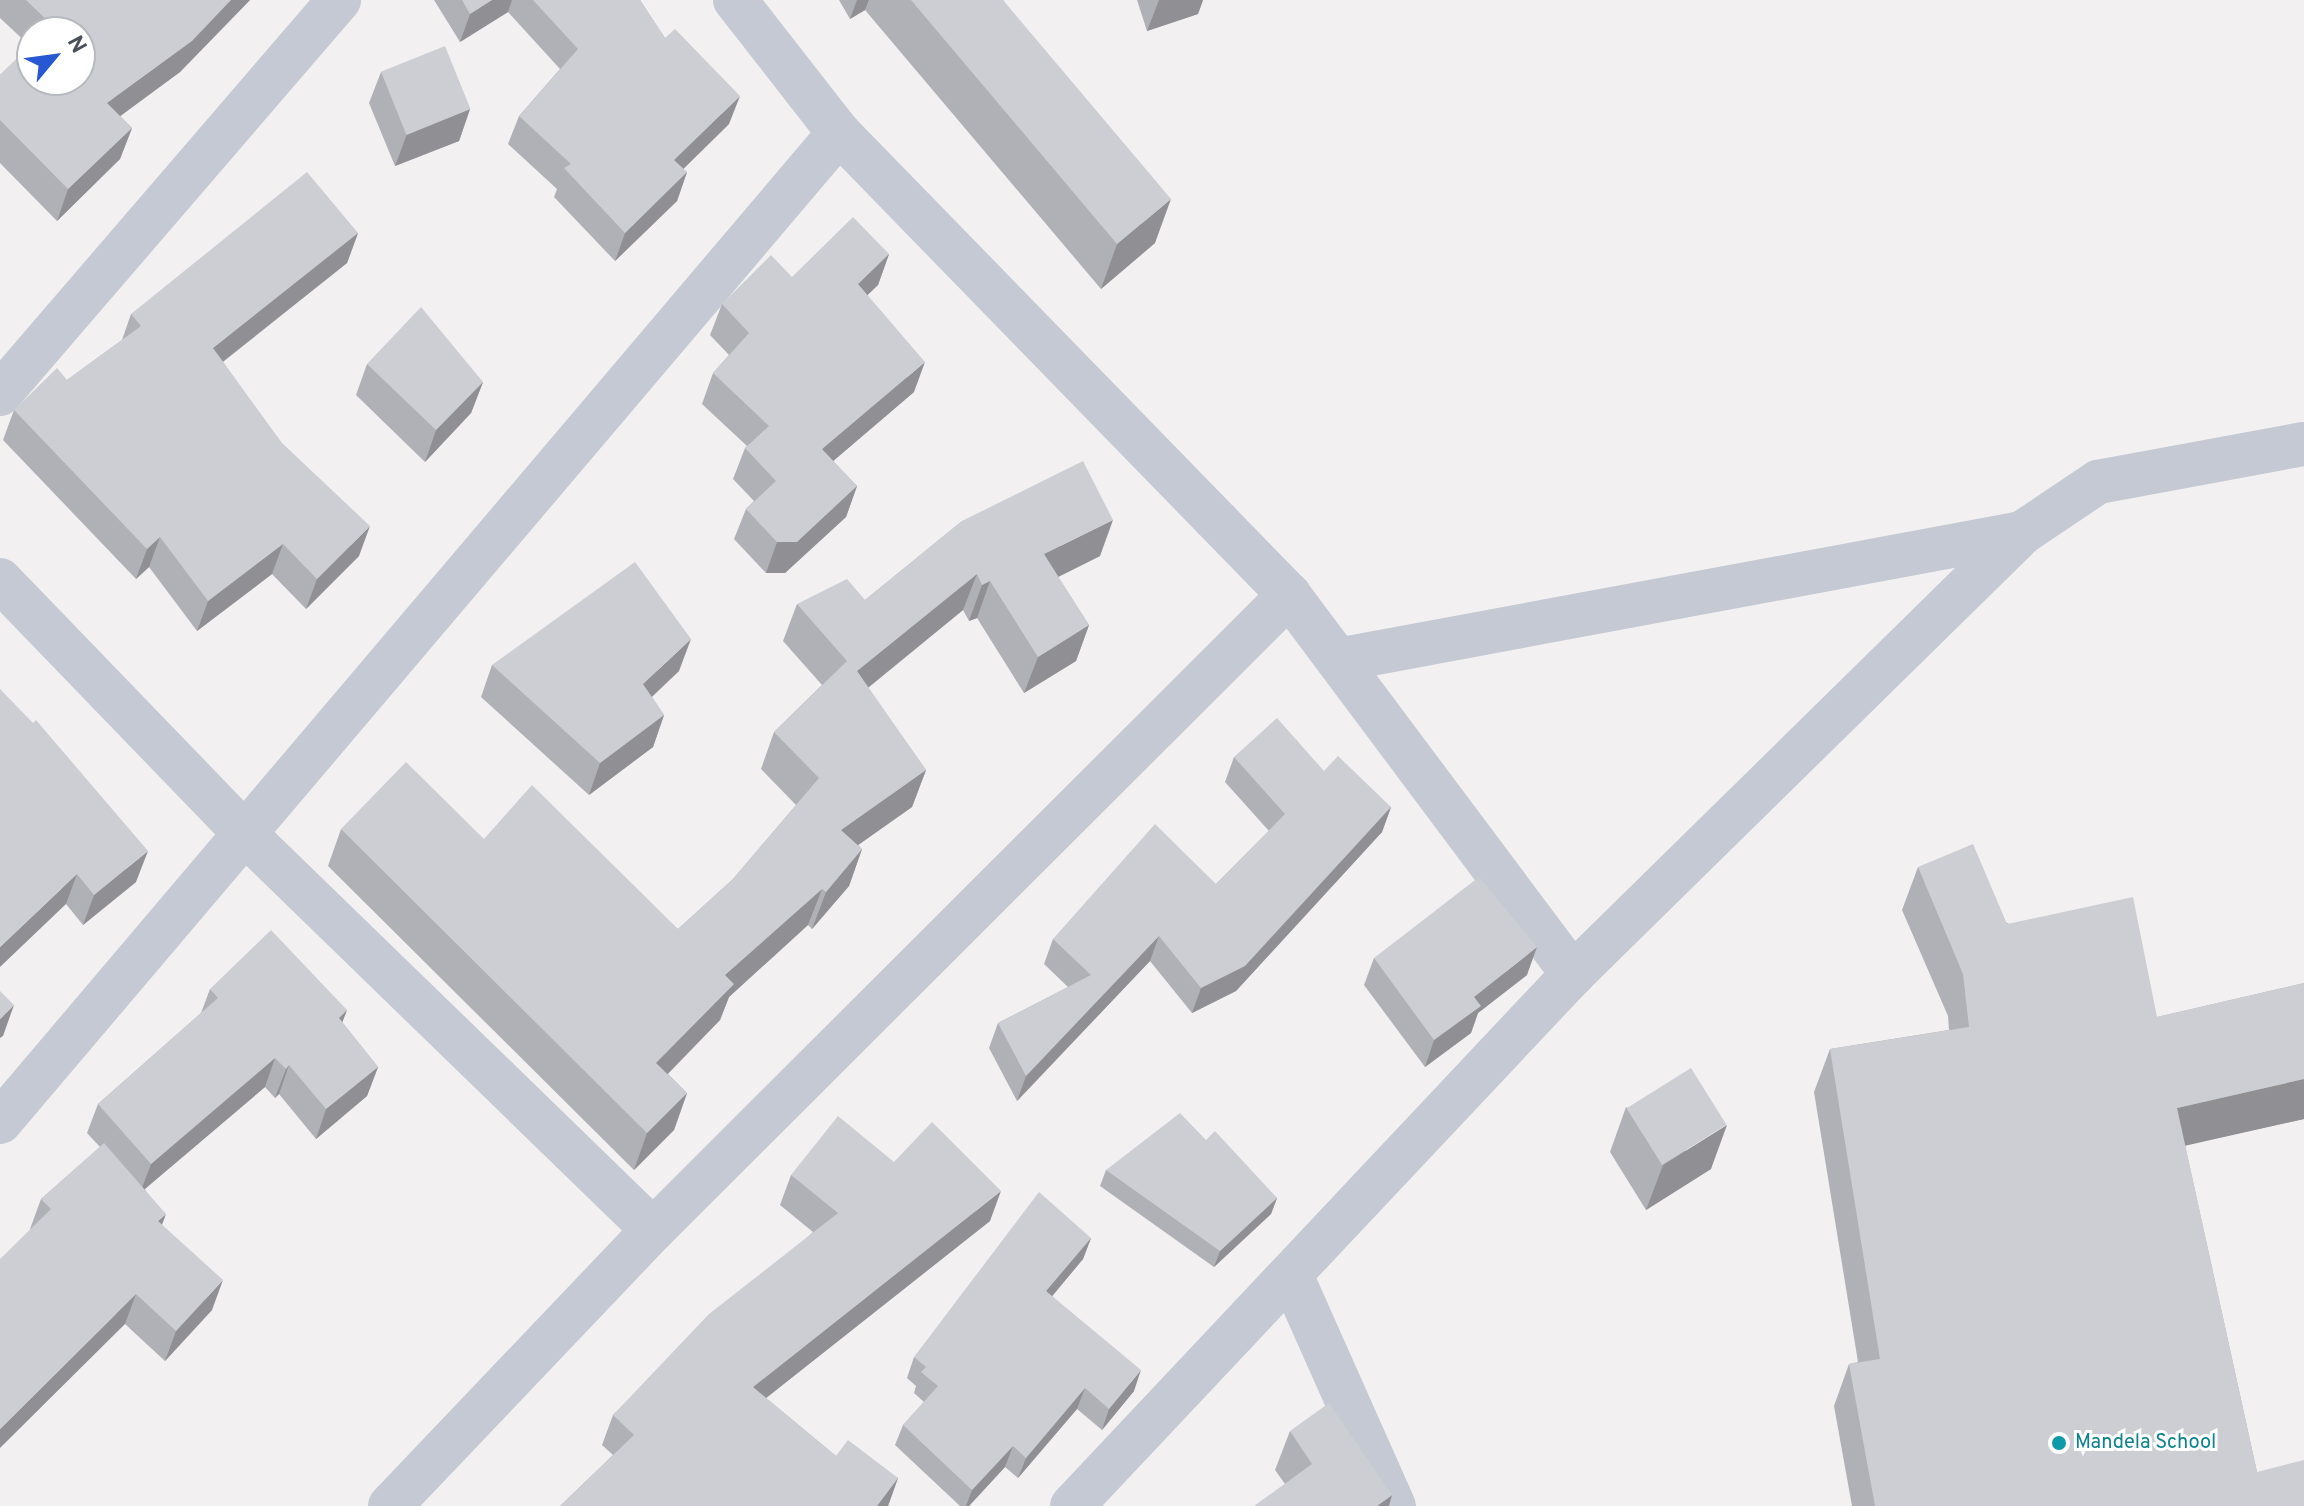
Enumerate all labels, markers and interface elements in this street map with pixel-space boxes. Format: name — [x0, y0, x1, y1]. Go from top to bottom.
north arrow — [16, 16, 96, 96]
text: N — [60, 32, 91, 59]
place label: Mandela School — [2075, 1431, 2216, 1455]
marker: Mandela School — [2050, 1434, 2068, 1452]

